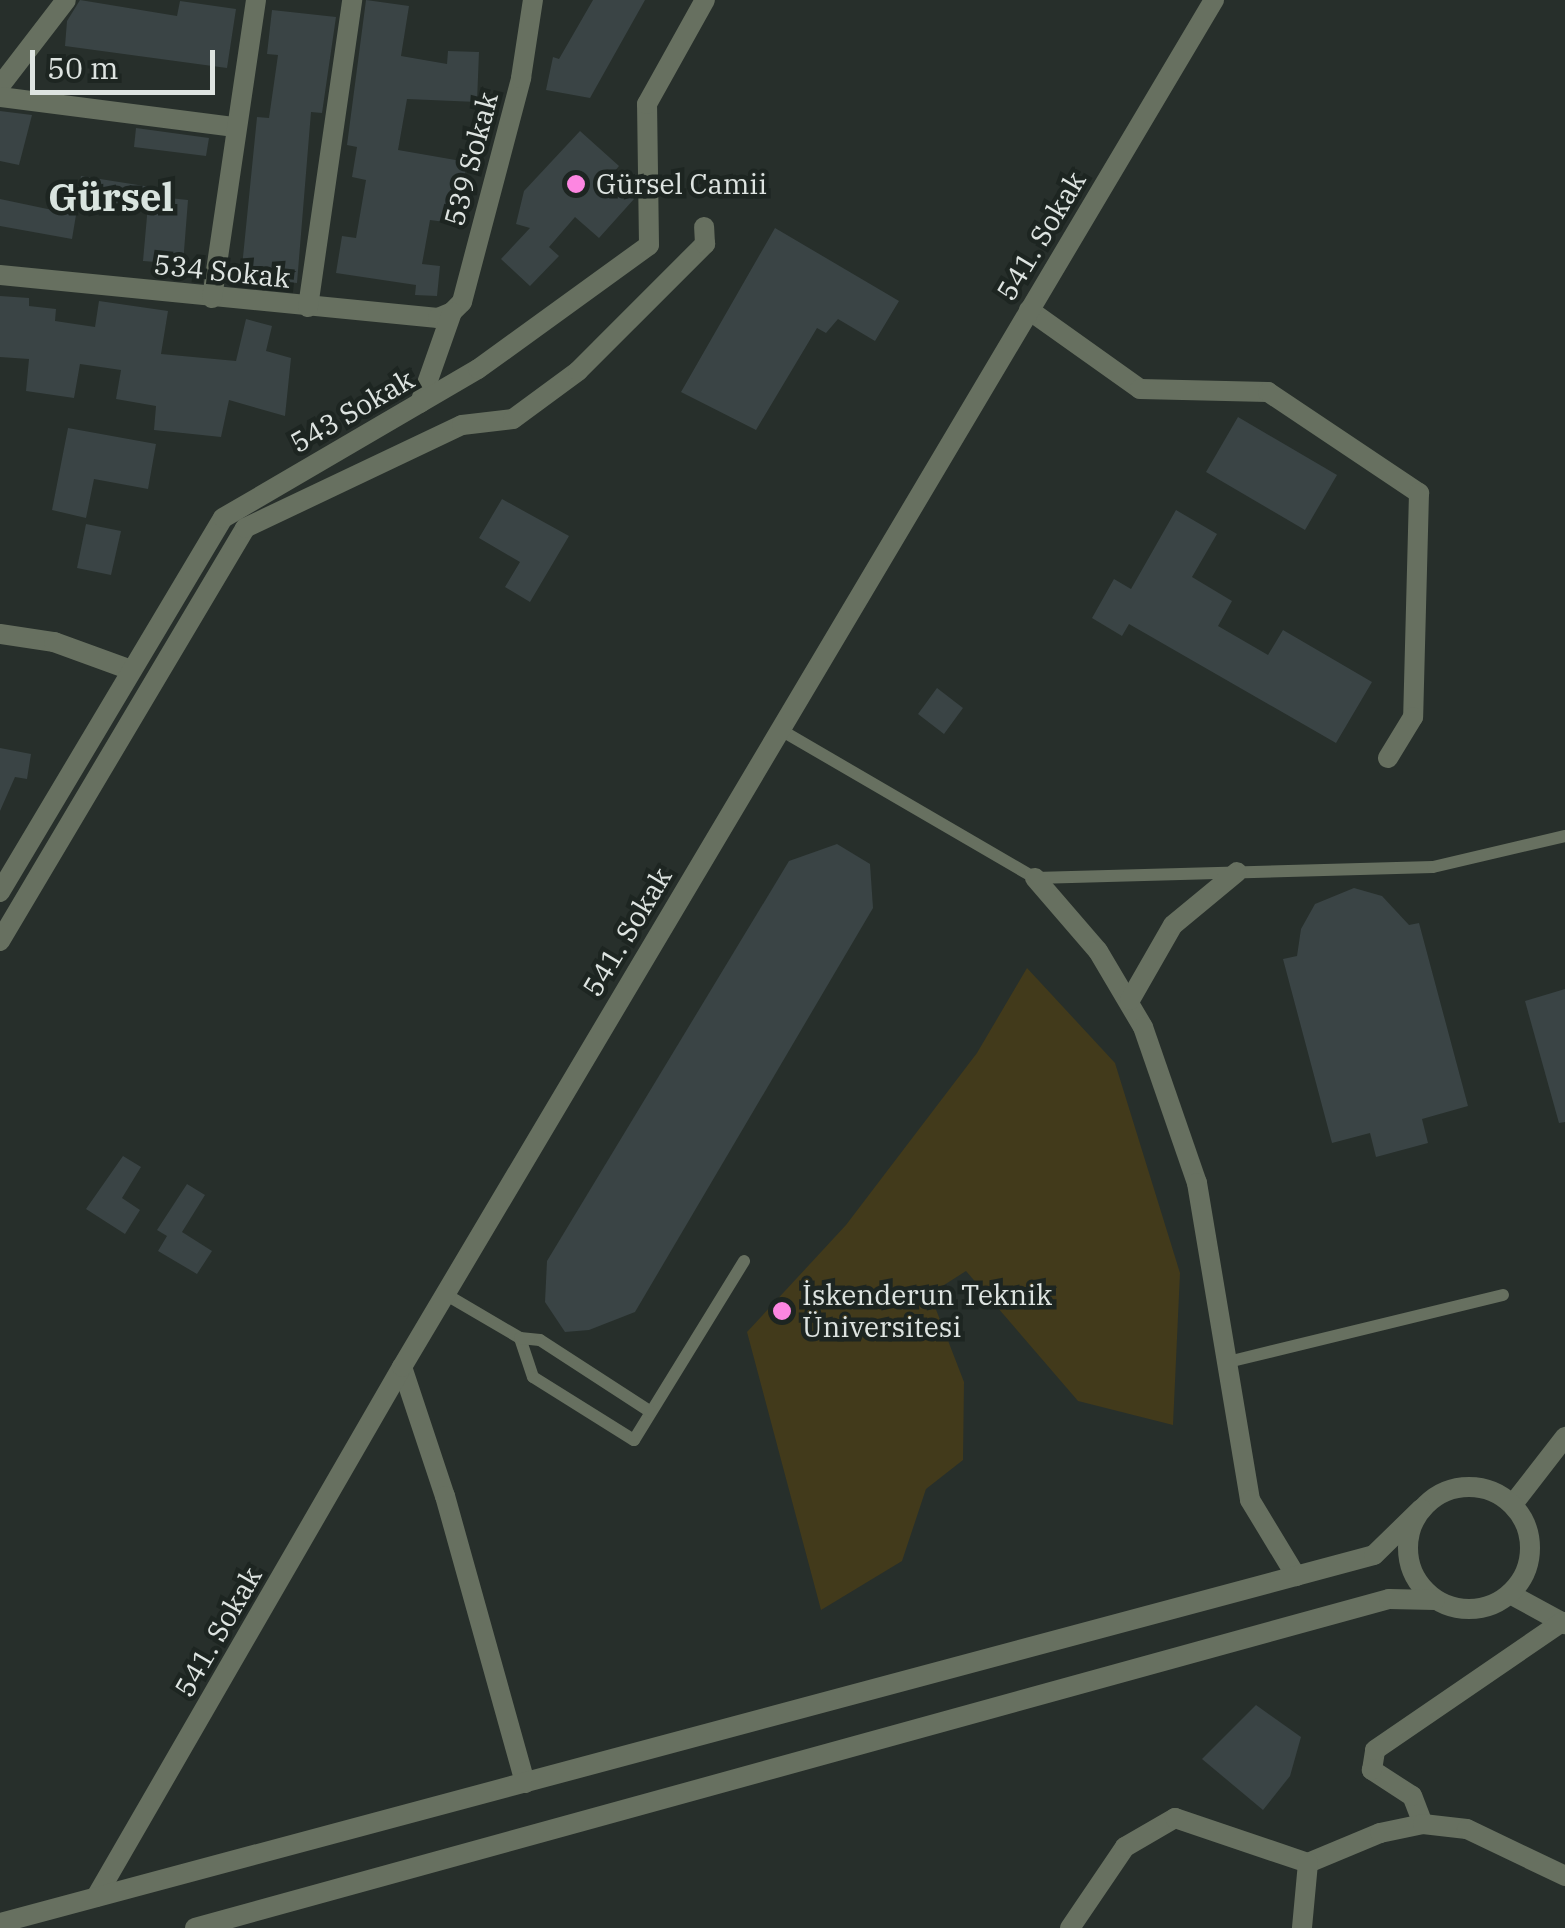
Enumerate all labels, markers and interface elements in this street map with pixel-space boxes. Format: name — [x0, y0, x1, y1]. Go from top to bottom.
scale bar — [35, 30, 220, 92]
text: 50 m — [47, 48, 119, 87]
street label: 539 Sokak — [437, 88, 505, 230]
street label: 541. Sokak — [989, 165, 1093, 307]
place label: Gürsel Camii — [596, 167, 767, 201]
marker: Gürsel Camii — [565, 173, 587, 195]
district label: Gürsel — [48, 174, 174, 220]
street label: 534 Sokak — [152, 247, 292, 295]
street label: 543 Sokak — [284, 362, 420, 460]
street label: 541. Sokak — [575, 861, 679, 1003]
place label: İskenderun Teknik Üniversitesi — [802, 1278, 1052, 1344]
marker: İskenderun Teknik Üniversitesi — [771, 1300, 793, 1322]
street label: 541. Sokak — [167, 1561, 269, 1703]

